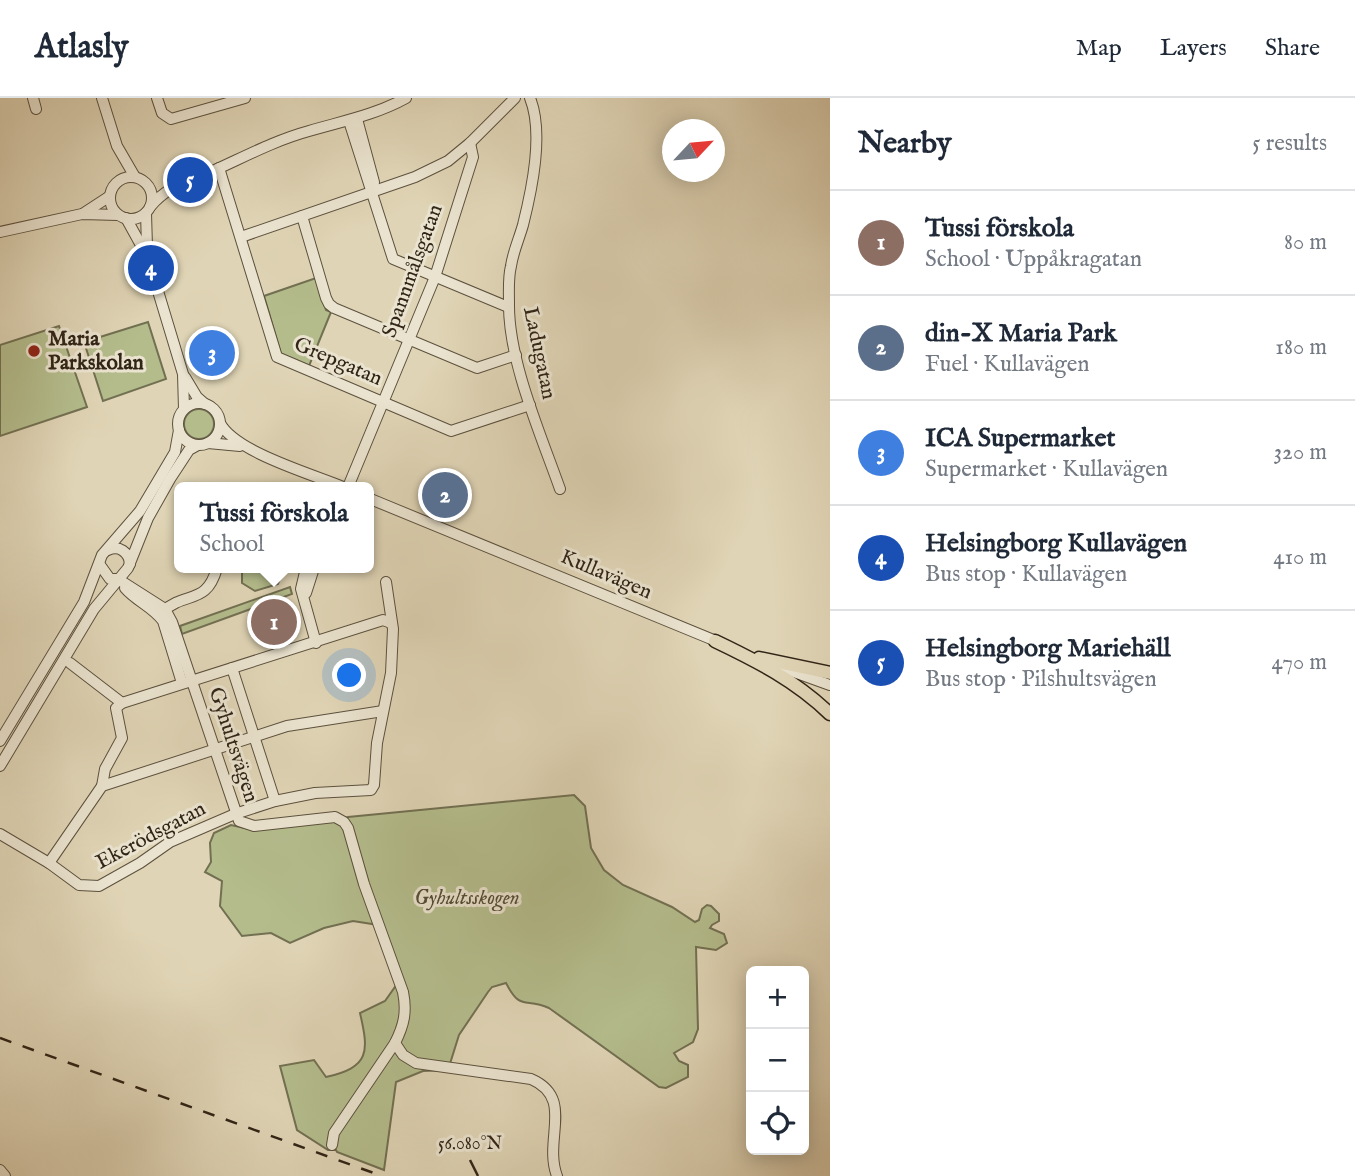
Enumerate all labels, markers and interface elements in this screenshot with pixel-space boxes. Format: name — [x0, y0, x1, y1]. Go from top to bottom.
text: Atlasly — [35, 27, 128, 69]
text: Map — [1076, 33, 1122, 64]
text: Layers — [1160, 33, 1227, 64]
text: Share — [1265, 33, 1320, 64]
north arrow — [662, 119, 725, 182]
text: Nearby — [858, 125, 951, 163]
text: 5 results — [1252, 129, 1327, 158]
pin: 5 — [167, 154, 213, 206]
street label: Spannmålsgatan — [376, 201, 450, 341]
text: Tussi förskola — [925, 212, 1074, 245]
text: 1 — [877, 228, 885, 257]
text: 80 m — [1284, 228, 1327, 257]
pin: 4 — [128, 242, 174, 294]
text: School · Uppåkragatan — [925, 245, 1142, 274]
street label: Ladugatan — [516, 304, 562, 402]
text: din-X Maria Park — [925, 317, 1117, 350]
place label: Maria Parkskolan — [48, 326, 144, 377]
pin: 3 — [189, 327, 235, 379]
street label: Grepgatan — [290, 331, 386, 393]
text: 2 — [876, 333, 886, 362]
text: 180 m — [1275, 333, 1327, 362]
marker: Maria Parkskolan — [26, 343, 42, 359]
text: Fuel · Kullavägen — [925, 350, 1089, 379]
text: ICA Supermarket — [925, 422, 1115, 455]
text: 3 — [877, 438, 885, 467]
text: 320 m — [1274, 438, 1327, 467]
text: Supermarket · Kullavägen — [925, 455, 1168, 484]
pin: 2 — [422, 469, 468, 521]
popup — [174, 482, 374, 573]
text: Tussi förskola — [200, 497, 348, 530]
text: Helsingborg Kullavägen — [925, 527, 1187, 560]
text: School — [200, 530, 264, 559]
text: 4 — [875, 543, 887, 572]
text: 410 m — [1273, 543, 1327, 572]
street label: Kullavägen — [556, 544, 656, 606]
text: Bus stop · Kullavägen — [925, 560, 1127, 589]
pin: 1 — [251, 596, 297, 648]
text: Helsingborg Mariehäll — [925, 632, 1171, 665]
text: 5 — [877, 648, 885, 677]
text: 470 m — [1272, 648, 1327, 677]
your location — [332, 658, 366, 692]
text: Bus stop · Pilshultsvägen — [925, 665, 1157, 694]
street label: Gyhultsvägen — [202, 684, 264, 806]
street label: Ekerödsgatan — [91, 796, 211, 876]
park label: Gyhultsskogen — [414, 885, 520, 912]
map controls — [746, 966, 809, 1155]
button: + — [746, 966, 809, 1029]
button: − — [746, 1029, 809, 1092]
button: locate — [746, 1092, 809, 1155]
text: 56.080°N — [438, 1133, 502, 1156]

